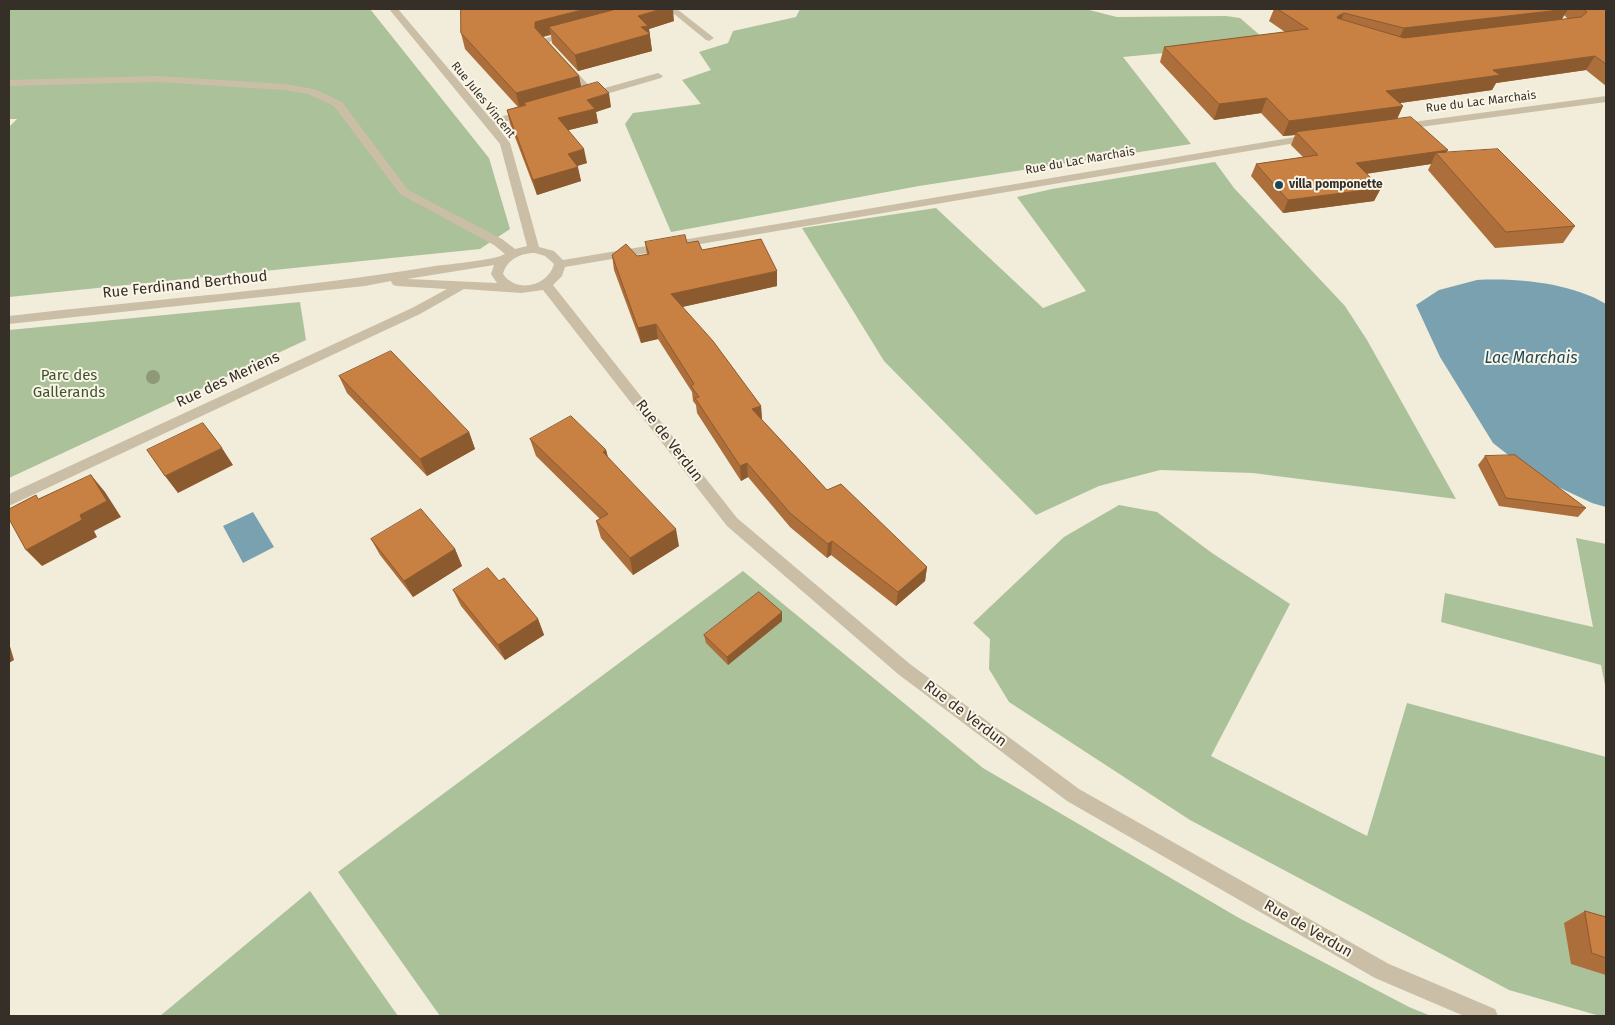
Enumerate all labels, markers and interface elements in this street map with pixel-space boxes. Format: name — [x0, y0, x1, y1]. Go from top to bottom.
street label: Rue Jules Vincent — [448, 59, 518, 141]
street label: Rue du Lac Marchais — [1425, 88, 1537, 116]
street label: Rue du Lac Marchais — [1024, 144, 1136, 178]
place label: villa pomponette — [1289, 178, 1383, 192]
marker: villa pomponette — [1273, 179, 1285, 191]
street label: Rue Ferdinand Berthoud — [102, 267, 268, 303]
street label: Rue des Meriens — [173, 348, 283, 412]
water label: Lac Marchais — [1484, 349, 1578, 369]
park label: Parc des Gallerands — [33, 367, 105, 402]
street label: Rue de Verdun — [631, 396, 707, 486]
street label: Rue de Verdun — [920, 677, 1010, 751]
street label: Rue de Verdun — [1261, 896, 1355, 962]

